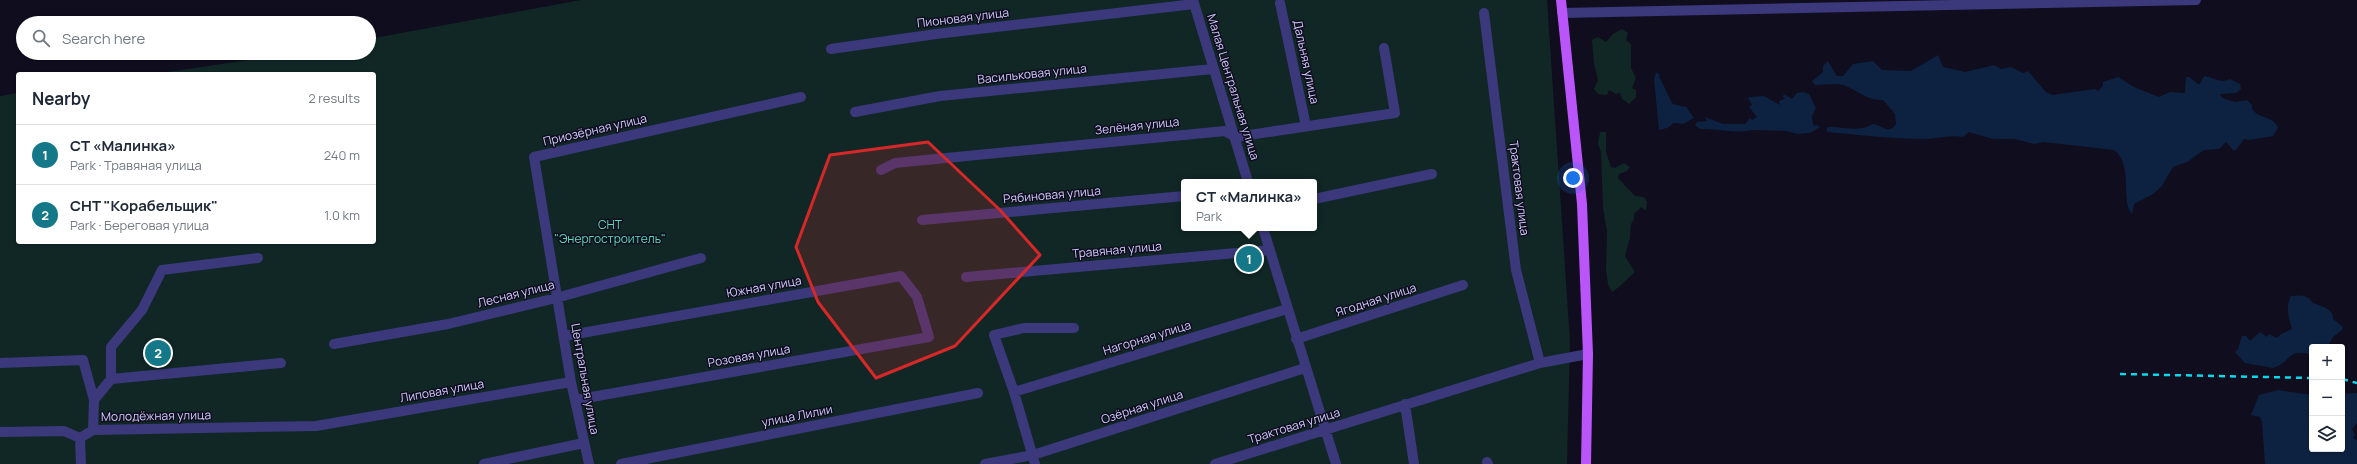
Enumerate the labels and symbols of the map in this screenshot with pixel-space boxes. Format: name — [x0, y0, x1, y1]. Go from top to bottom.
street label: Пионовая улица — [916, 3, 1010, 32]
street label: Малая Центральная улица — [1203, 12, 1264, 162]
street label: Дальняя улица — [1289, 18, 1324, 105]
street label: Васильковая улица — [976, 59, 1087, 88]
street label: Приозёрная улица — [541, 109, 648, 150]
street label: Зелёная улица — [1094, 113, 1180, 138]
street label: Трактовая улица — [1505, 140, 1534, 236]
your location — [1563, 168, 1583, 188]
street label: Рябиновая улица — [1002, 182, 1101, 207]
park label: СНТ "Энергостроитель" — [554, 216, 666, 247]
street label: Травяная улица — [1071, 237, 1163, 262]
pin: 1 — [1236, 244, 1262, 274]
street label: Южная улица — [725, 272, 803, 301]
street label: Лесная улица — [476, 276, 556, 311]
street label: Ягодная улица — [1333, 278, 1418, 321]
street label: Нагорная улица — [1101, 316, 1193, 359]
street label: Центральная улица — [567, 322, 604, 436]
pin: 2 — [145, 338, 171, 368]
street label: Розовая улица — [706, 340, 791, 371]
street label: Липовая улица — [398, 375, 485, 406]
street label: Озёрная улица — [1099, 385, 1185, 428]
street label: улица Лилии — [760, 400, 834, 431]
street label: Трактовая улица — [1246, 403, 1342, 448]
street label: Молодёжная улица — [101, 406, 211, 425]

